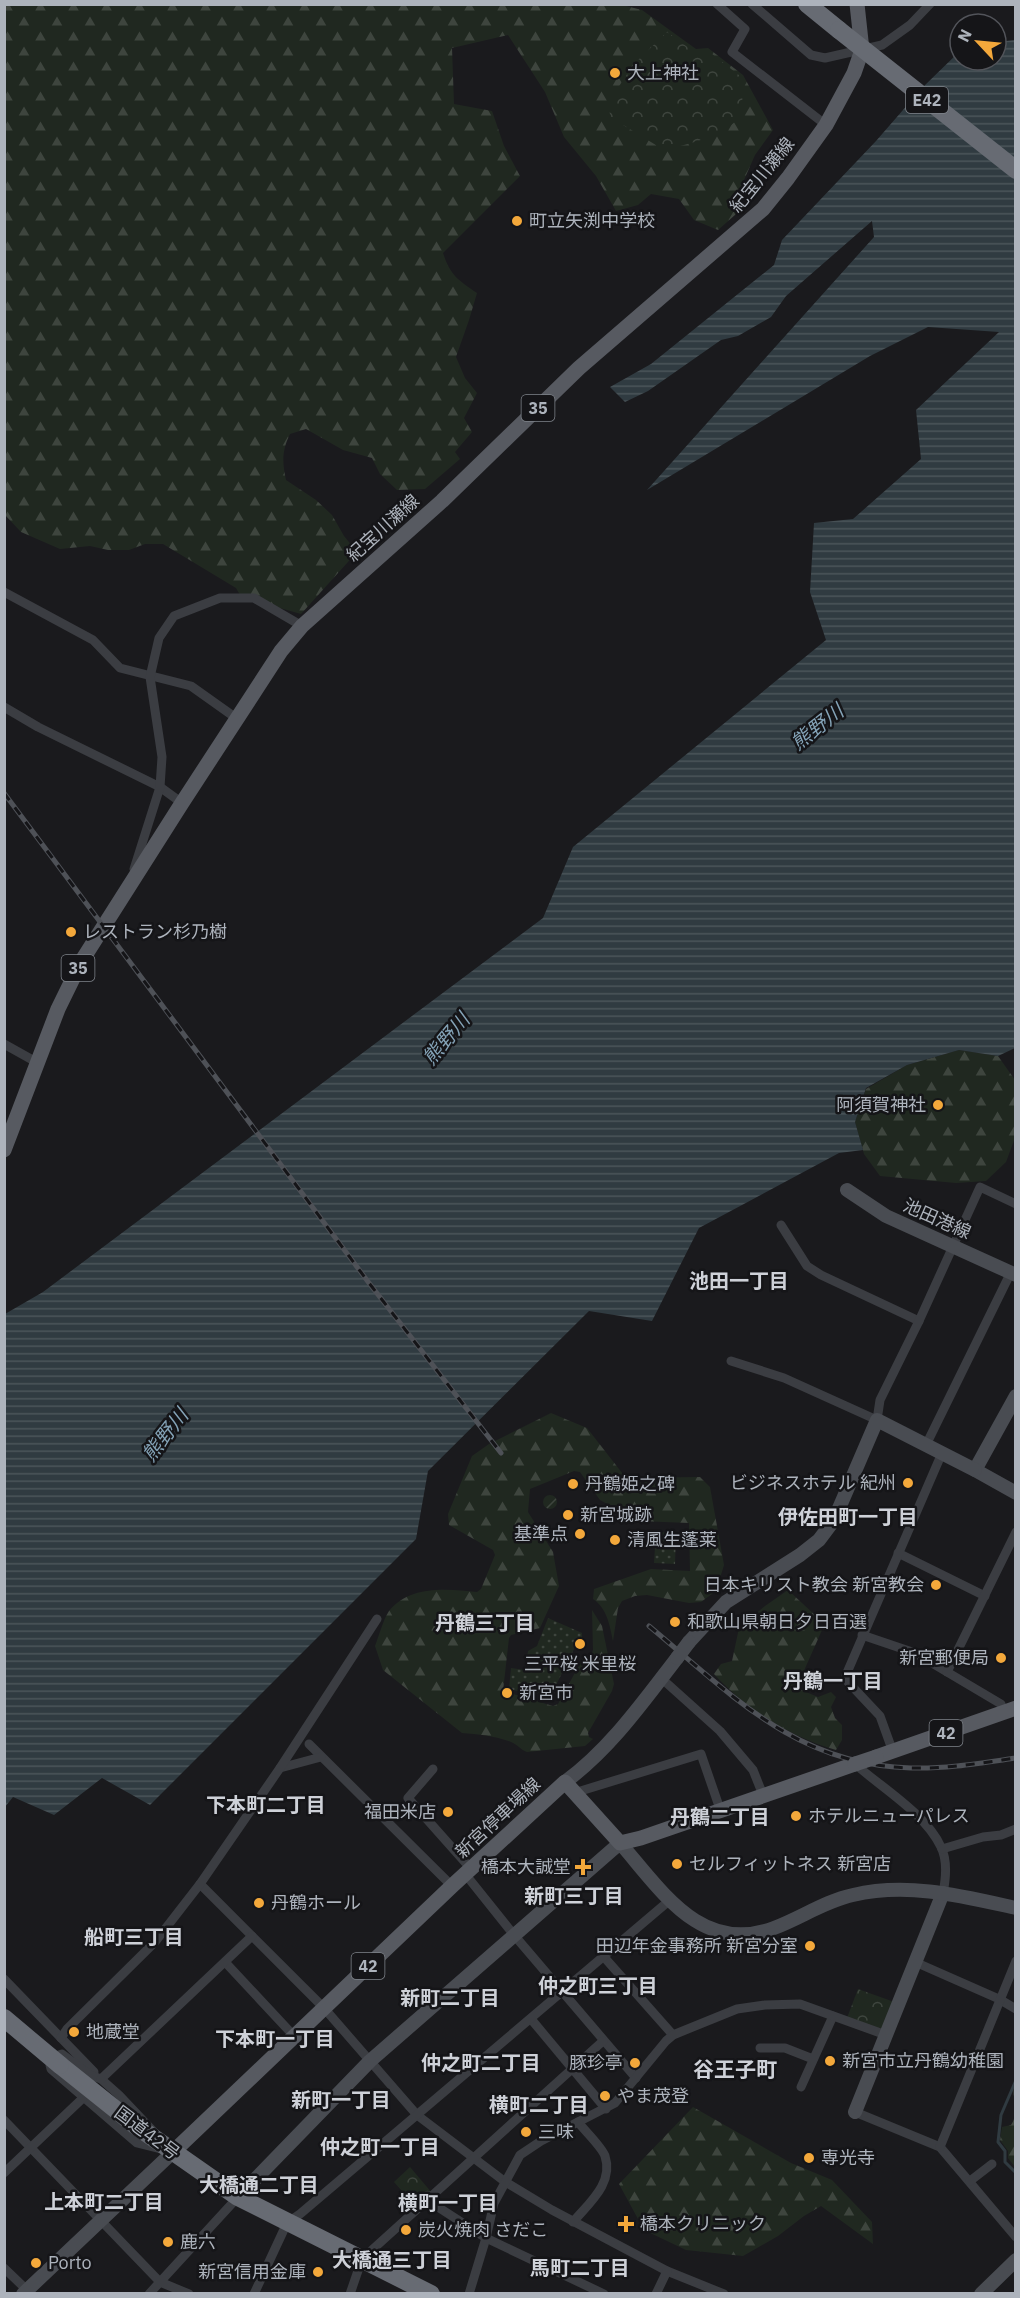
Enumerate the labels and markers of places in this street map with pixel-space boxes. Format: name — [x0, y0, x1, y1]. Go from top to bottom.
place label: 大上神社 — [627, 61, 699, 84]
marker: 大上神社 — [608, 66, 622, 80]
place label: 町立矢渕中学校 — [529, 209, 655, 232]
marker: 町立矢渕中学校 — [510, 214, 524, 228]
place label: レストラン杉乃樹 — [83, 920, 227, 943]
marker: レストラン杉乃樹 — [64, 925, 78, 939]
place label: 阿須賀神社 — [836, 1093, 926, 1116]
marker: 阿須賀神社 — [931, 1098, 945, 1112]
place label: ビジネスホテル 紀州 — [730, 1471, 896, 1494]
place label: 丹鶴姫之碑 — [585, 1472, 675, 1495]
marker: ビジネスホテル 紀州 — [901, 1476, 915, 1490]
marker: 丹鶴姫之碑 — [566, 1477, 580, 1491]
place label: 新宮城跡 — [580, 1503, 652, 1526]
marker: 新宮城跡 — [561, 1508, 575, 1522]
place label: 基準点 — [514, 1522, 568, 1545]
marker: 基準点 — [573, 1527, 587, 1541]
place label: 清風生蓬莱 — [627, 1528, 717, 1551]
marker: 清風生蓬莱 — [608, 1533, 622, 1547]
place label: 日本キリスト教会 新宮教会 — [704, 1573, 924, 1596]
marker: 日本キリスト教会 新宮教会 — [929, 1578, 943, 1592]
place label: 和歌山県朝日夕日百選 — [687, 1610, 867, 1633]
marker: 和歌山県朝日夕日百選 — [668, 1615, 682, 1629]
marker: 三平桜 米里桜 — [573, 1637, 587, 1651]
place label: 新宮郵便局 — [899, 1646, 989, 1669]
marker: 新宮郵便局 — [994, 1651, 1008, 1665]
place label: 三平桜 米里桜 — [524, 1652, 636, 1675]
place label: 新宮市 — [519, 1681, 573, 1704]
marker: 新宮市 — [500, 1686, 514, 1700]
place label: 福田米店 — [364, 1800, 436, 1823]
place label: ホテルニューパレス — [808, 1804, 970, 1827]
marker: 福田米店 — [441, 1805, 455, 1819]
marker: ホテルニューパレス — [789, 1809, 803, 1823]
place label: セルフィットネス 新宮店 — [689, 1852, 891, 1875]
place label: 橋本大誠堂 — [481, 1855, 571, 1878]
marker: セルフィットネス 新宮店 — [670, 1857, 684, 1871]
marker: 橋本大誠堂 — [576, 1860, 590, 1874]
place label: 丹鶴ホール — [271, 1891, 361, 1914]
marker: 丹鶴ホール — [252, 1896, 266, 1910]
place label: 田辺年金事務所 新宮分室 — [596, 1934, 798, 1957]
marker: 田辺年金事務所 新宮分室 — [803, 1939, 817, 1953]
place label: 地蔵堂 — [86, 2020, 140, 2043]
marker: 地蔵堂 — [67, 2025, 81, 2039]
place label: 新宮市立丹鶴幼稚園 — [842, 2049, 1004, 2072]
place label: 豚珍亭 — [569, 2051, 623, 2074]
marker: 新宮市立丹鶴幼稚園 — [823, 2054, 837, 2068]
marker: 豚珍亭 — [628, 2056, 642, 2070]
place label: やま茂登 — [617, 2084, 689, 2107]
marker: やま茂登 — [598, 2089, 612, 2103]
place label: 三味 — [538, 2120, 574, 2143]
marker: 三味 — [519, 2125, 533, 2139]
place label: 専光寺 — [821, 2146, 875, 2169]
marker: 専光寺 — [802, 2151, 816, 2165]
place label: 橋本クリニック — [640, 2212, 766, 2235]
marker: 橋本クリニック — [617, 2215, 635, 2233]
place label: 炭火焼肉 さだこ — [418, 2218, 548, 2241]
marker: 炭火焼肉 さだこ — [399, 2223, 413, 2237]
place label: 鹿六 — [180, 2230, 216, 2253]
marker: 鹿六 — [161, 2235, 175, 2249]
place label: Porto — [48, 2251, 92, 2274]
marker: Porto — [29, 2256, 43, 2270]
place label: 新宮信用金庫 — [198, 2260, 306, 2283]
marker: 新宮信用金庫 — [311, 2265, 325, 2279]

